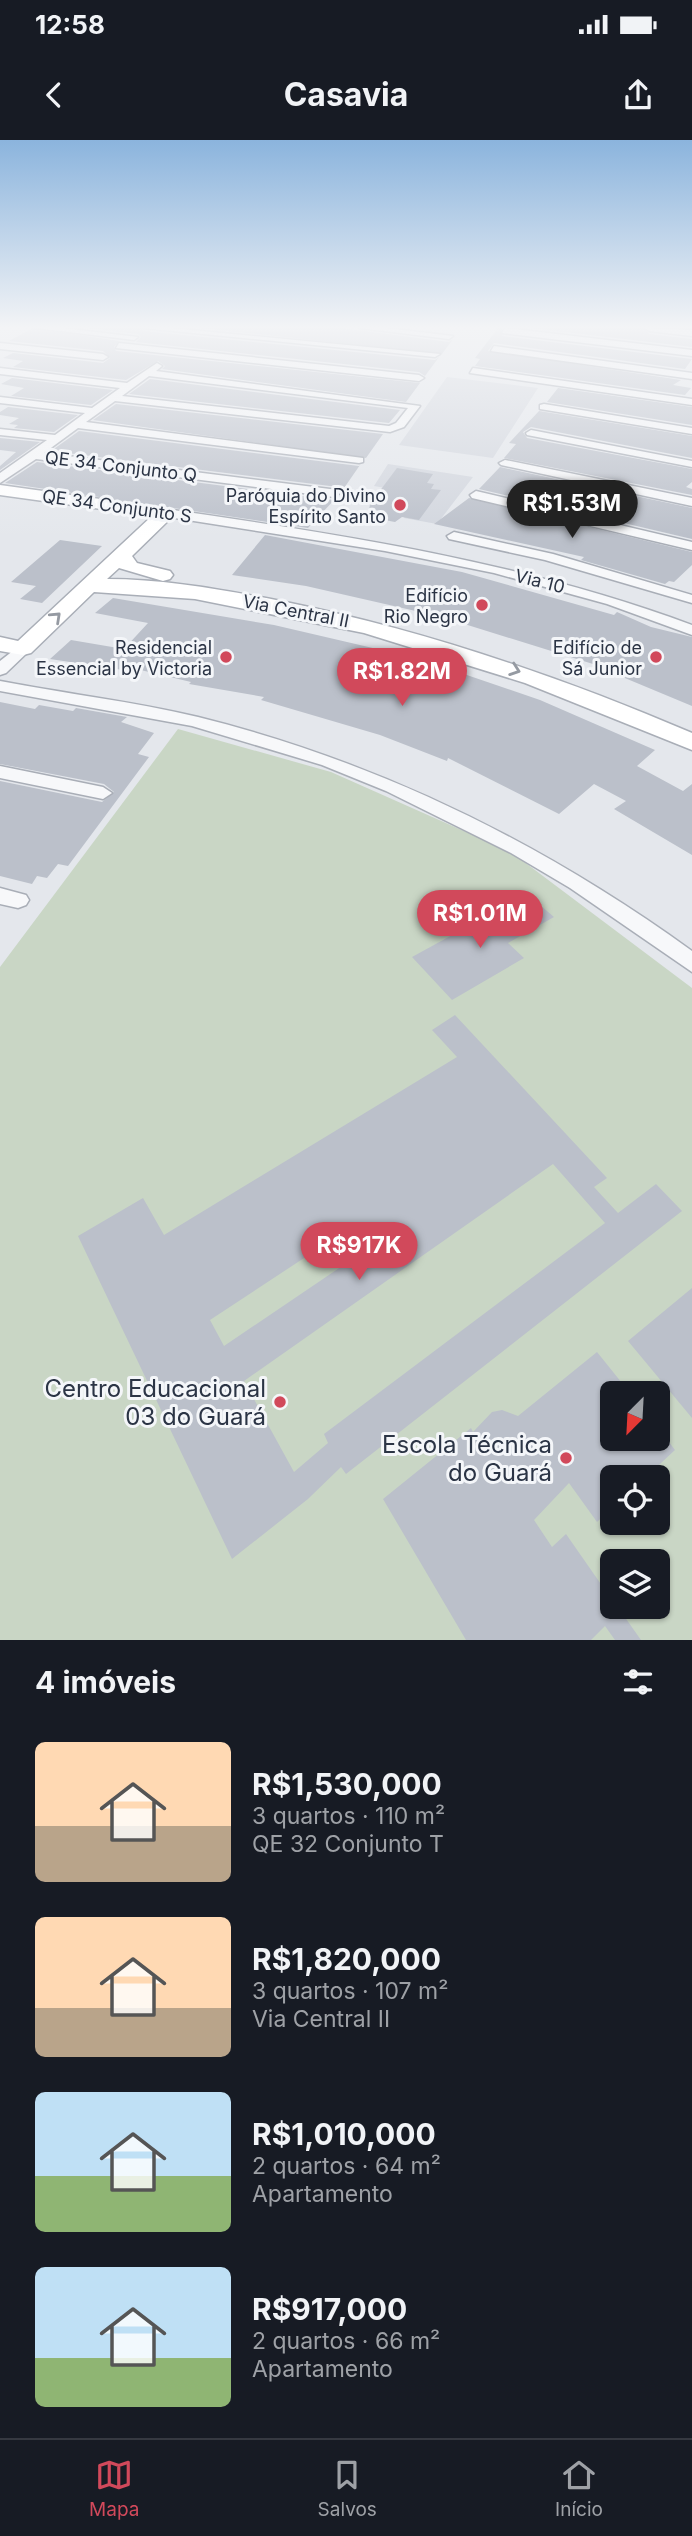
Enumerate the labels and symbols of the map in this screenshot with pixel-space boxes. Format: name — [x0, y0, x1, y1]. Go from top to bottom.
street label: QE 34 Conjunto Q — [44, 446, 198, 486]
pin: R$1.53M — [507, 480, 637, 540]
street label: QE 34 Conjunto S — [41, 485, 193, 527]
place label: Paróquia do Divino Espírito Santo — [226, 485, 386, 527]
marker: Paróquia do Divino Espírito Santo — [392, 497, 408, 513]
street label: Via 10 — [513, 565, 567, 597]
place label: Edifício Rio Negro — [384, 585, 468, 627]
street label: Via Central II — [241, 590, 351, 632]
marker: Edifício Rio Negro — [474, 597, 490, 613]
one-way arrow — [48, 613, 61, 626]
place label: Residencial Essencial by Victoria — [36, 637, 212, 679]
place label: Edifício de Sá Junior — [553, 637, 642, 679]
pin: R$1.82M — [337, 648, 467, 708]
marker: Residencial Essencial by Victoria — [218, 649, 234, 665]
marker: Edifício de Sá Junior — [648, 649, 664, 665]
one-way arrow — [508, 662, 520, 676]
pin: R$1.01M — [415, 890, 545, 950]
pin: R$917K — [302, 1222, 416, 1282]
place label: Centro Educacional 03 do Guará — [45, 1374, 266, 1431]
north arrow — [600, 1381, 670, 1451]
marker: Centro Educacional 03 do Guará — [272, 1394, 288, 1410]
place label: Escola Técnica do Guará — [382, 1430, 552, 1487]
marker: Escola Técnica do Guará — [558, 1450, 574, 1466]

